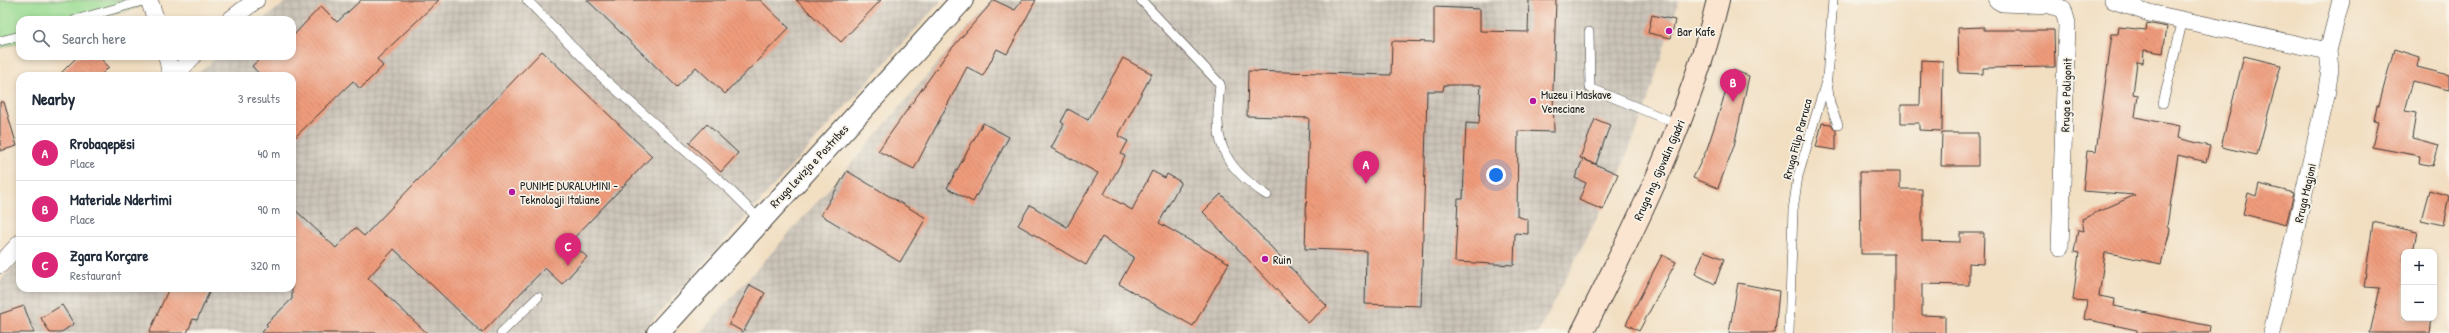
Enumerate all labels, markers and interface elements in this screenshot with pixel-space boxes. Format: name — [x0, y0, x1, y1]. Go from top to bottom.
search box — [16, 16, 296, 60]
place label: Bar Kafe — [1677, 23, 1715, 40]
marker: Bar Kafe — [1664, 26, 1674, 36]
icon: search — [30, 27, 52, 49]
text: Search here — [62, 28, 126, 49]
street label: Rruga e Poligonit — [2056, 57, 2076, 132]
pin: B — [1720, 69, 1746, 102]
place label: Muzeu i Maskave Veneciane — [1541, 86, 1612, 117]
text: Nearby — [32, 87, 75, 110]
text: 3 results — [238, 89, 280, 107]
marker: Muzeu i Maskave Veneciane — [1528, 96, 1538, 106]
street label: Rruga Filip Parruca — [1778, 97, 1816, 181]
street label: Rruga Ing. Gjovalin Gjadri — [1629, 117, 1689, 223]
street label: Rruga Levizja e Postribes — [766, 120, 852, 211]
text: Rrobaqepësi — [70, 133, 135, 154]
text: A — [42, 144, 48, 162]
text: 40 m — [257, 144, 280, 162]
pin: A — [1353, 151, 1379, 184]
text: Place — [70, 154, 95, 172]
street label: Rruga Magjoni — [2290, 162, 2320, 224]
your location — [1486, 165, 1506, 185]
place label: PUNIME DURALUMINI - Teknologji Italiane — [520, 177, 618, 208]
marker: PUNIME DURALUMINI - Teknologji Italiane — [507, 187, 517, 197]
text: Materiale Ndertimi — [70, 189, 172, 210]
text: B — [42, 200, 48, 218]
text: 90 m — [258, 200, 280, 218]
text: Place — [70, 210, 95, 228]
pin: C — [555, 233, 581, 266]
text: Zgara Korçare — [70, 245, 148, 266]
map controls — [2401, 249, 2437, 321]
button: + — [2401, 249, 2437, 285]
place label: Ruin — [1273, 251, 1291, 268]
marker: Ruin — [1260, 254, 1270, 264]
text: C — [41, 256, 49, 274]
text: 320 m — [250, 256, 280, 274]
text: Restaurant — [70, 266, 121, 284]
button: − — [2401, 285, 2437, 321]

